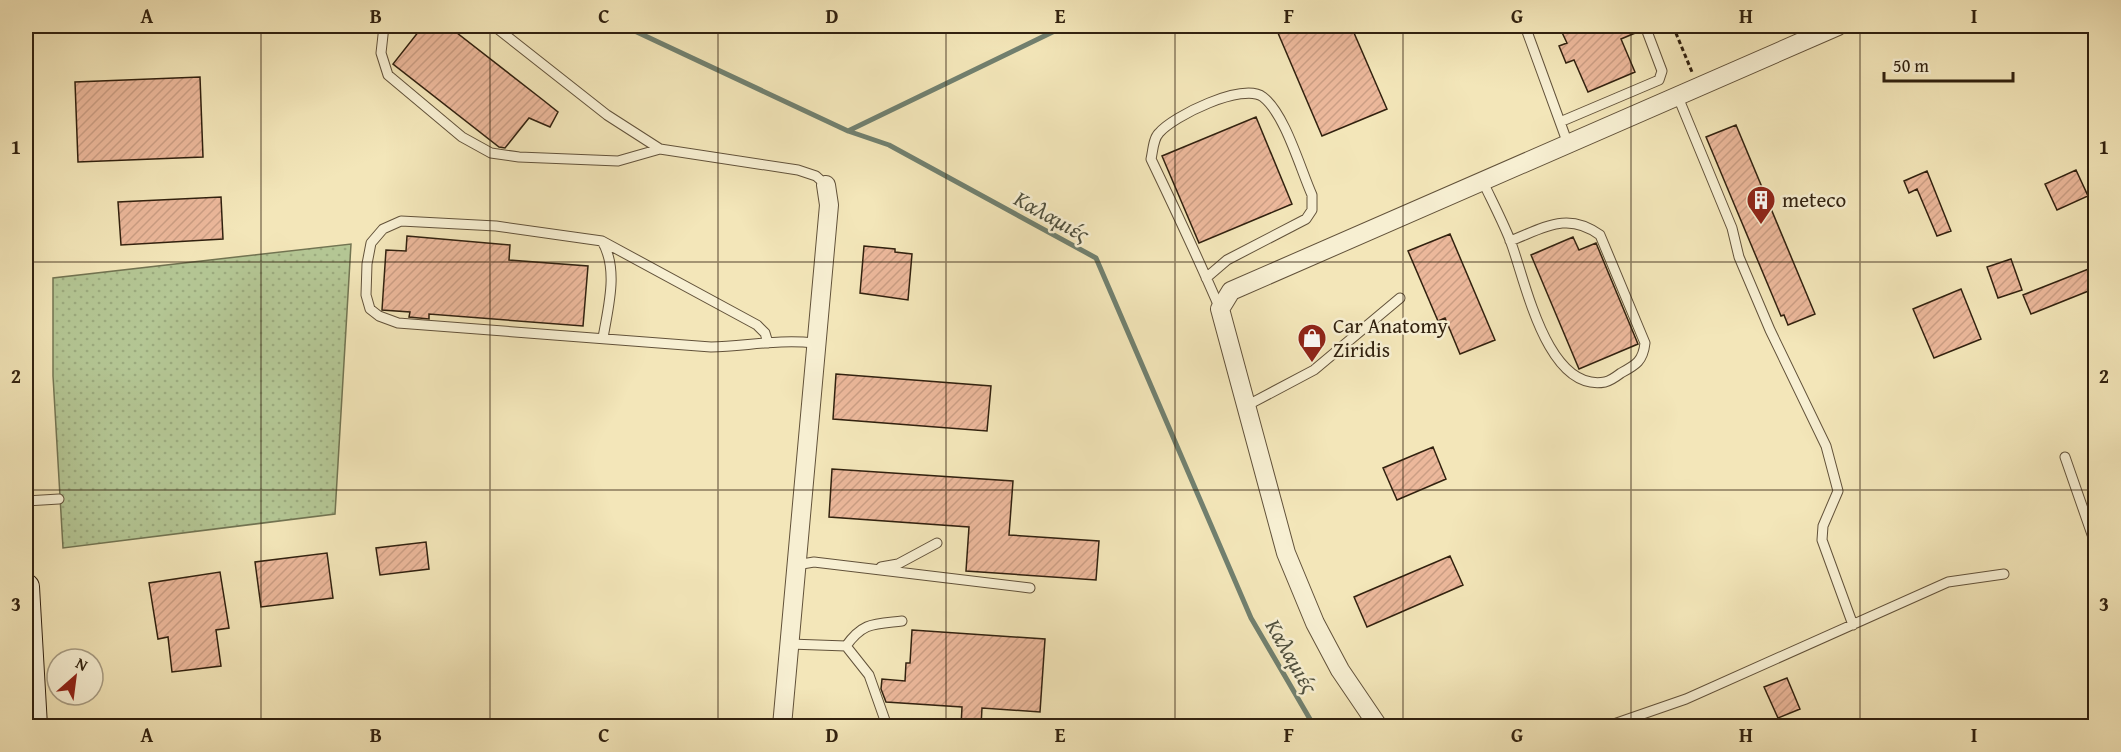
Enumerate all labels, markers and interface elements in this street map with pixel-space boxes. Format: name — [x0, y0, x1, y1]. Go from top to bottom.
text: A — [141, 1, 154, 30]
text: B — [370, 1, 382, 30]
text: C — [598, 1, 610, 30]
text: D — [825, 1, 839, 30]
text: E — [1055, 1, 1066, 30]
text: F — [1284, 1, 1294, 30]
text: G — [1511, 1, 1523, 30]
text: H — [1739, 1, 1753, 30]
text: I — [1971, 1, 1977, 30]
scale bar — [1884, 45, 2013, 83]
text: 50 m — [1893, 52, 1929, 79]
text: 1 — [11, 132, 21, 161]
text: 1 — [2099, 132, 2109, 161]
water label: Καλαμιές — [1008, 182, 1096, 250]
building icon: meteco — [1745, 184, 1777, 226]
place label: meteco — [1782, 184, 1846, 215]
place label: Car Anatomy Ziridis — [1333, 310, 1448, 365]
shop icon: Car Anatomy Ziridis — [1296, 322, 1328, 364]
text: 2 — [11, 361, 21, 390]
text: 2 — [2099, 361, 2109, 390]
text: 3 — [11, 589, 21, 618]
text: 3 — [2099, 589, 2109, 618]
water label: Καλαμιές — [1257, 612, 1327, 700]
north arrow — [45, 647, 105, 707]
text: N — [72, 651, 93, 677]
text: A — [141, 720, 154, 749]
text: B — [370, 720, 382, 749]
text: C — [598, 720, 610, 749]
text: D — [825, 720, 839, 749]
text: E — [1055, 720, 1066, 749]
text: F — [1284, 720, 1294, 749]
text: G — [1511, 720, 1523, 749]
text: H — [1739, 720, 1753, 749]
text: I — [1971, 720, 1977, 749]

